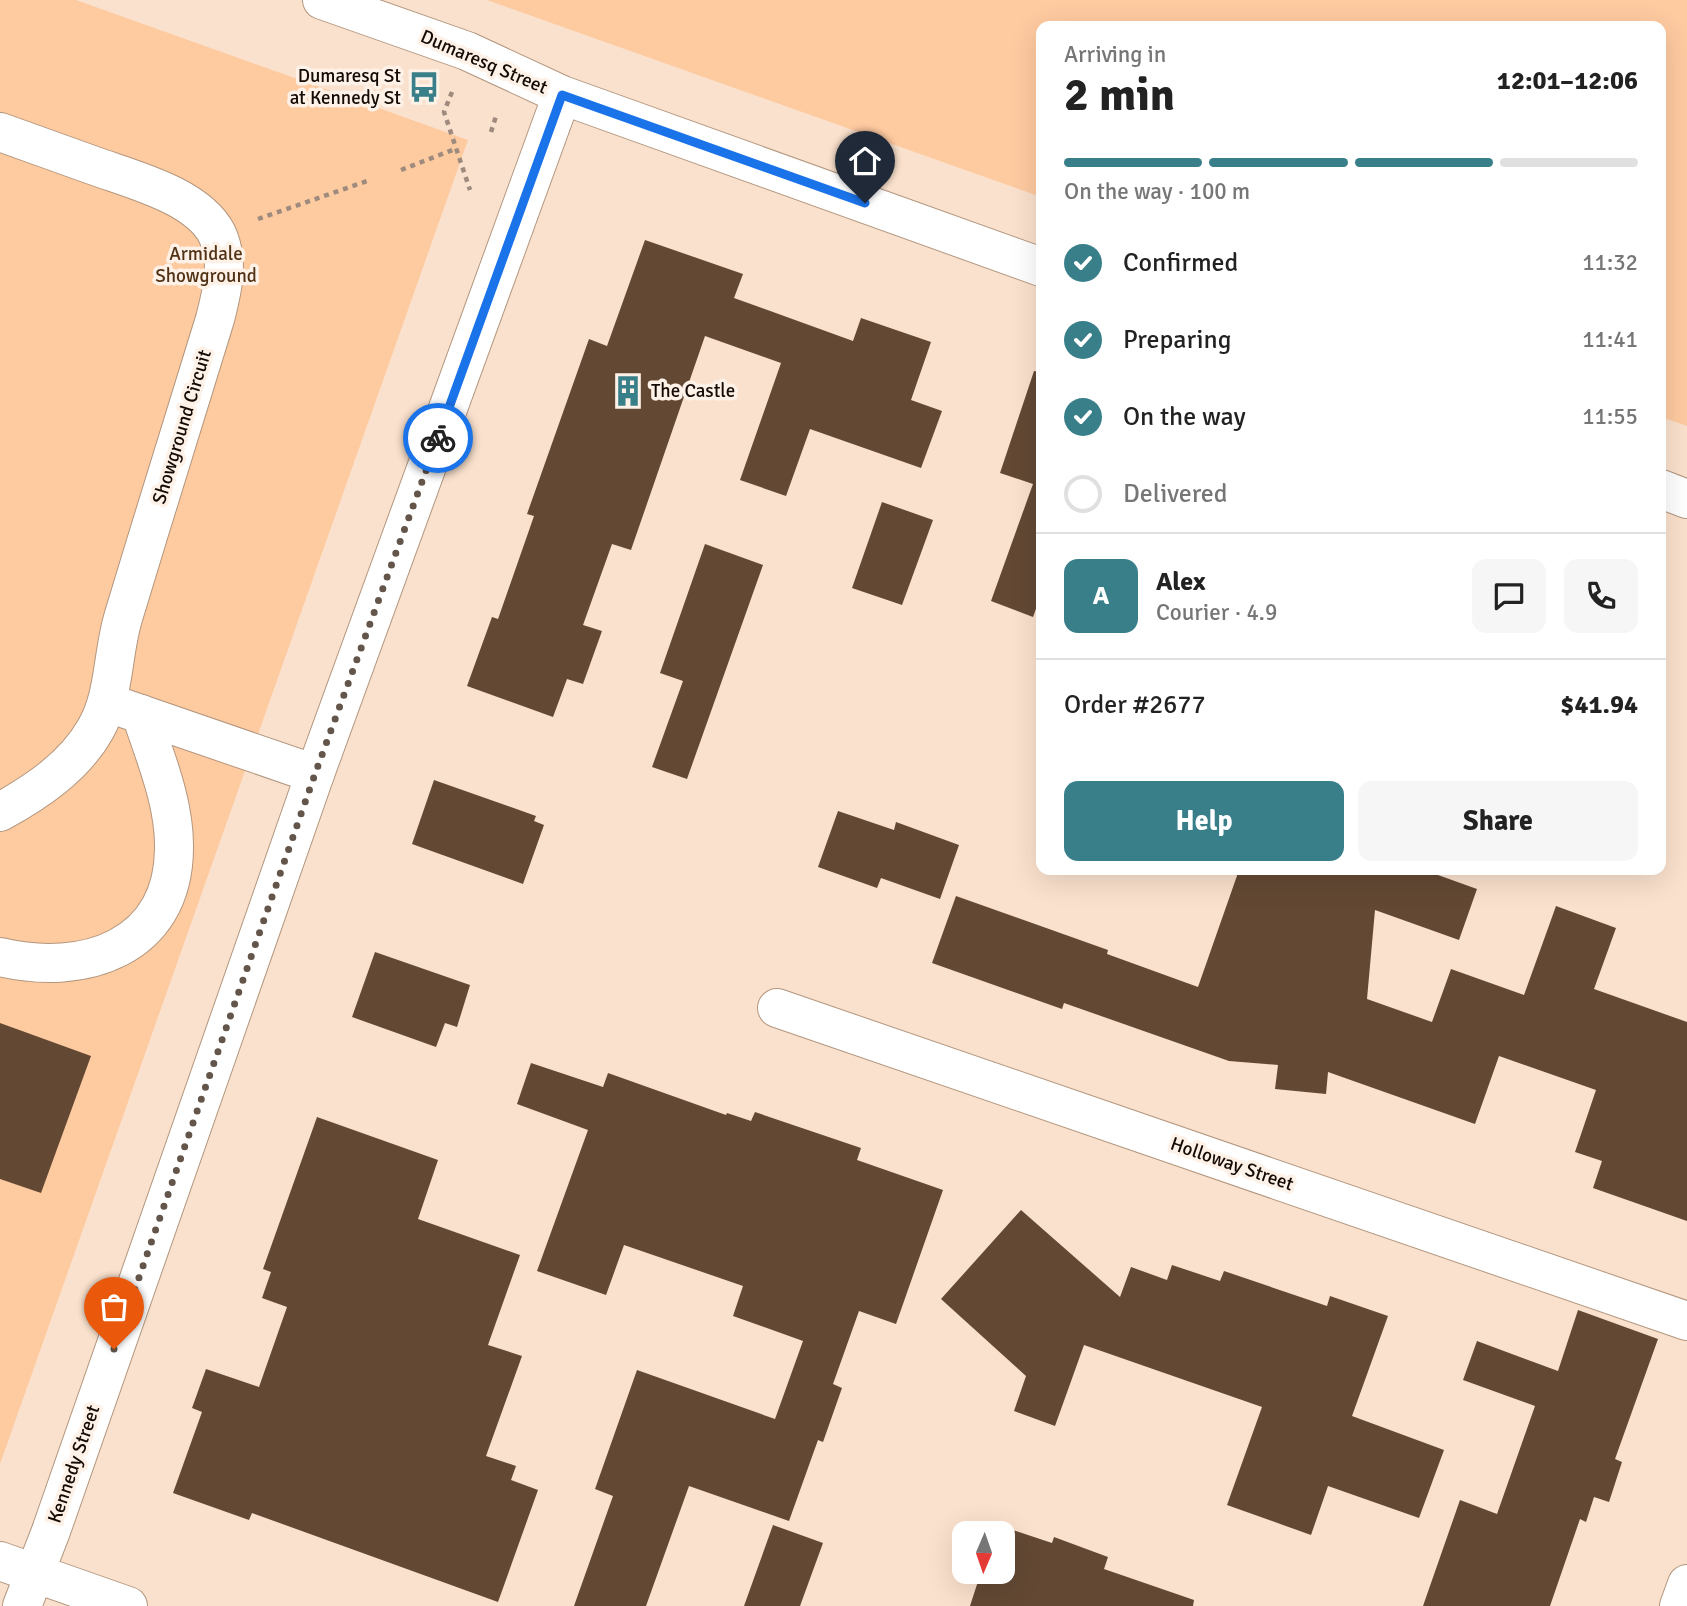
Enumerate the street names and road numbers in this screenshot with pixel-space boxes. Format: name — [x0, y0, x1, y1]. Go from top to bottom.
street label: Dumaresq Street — [417, 24, 551, 100]
street label: Showground Circuit — [147, 347, 217, 507]
street label: Holloway Street — [1167, 1132, 1297, 1196]
street label: Kennedy Street — [43, 1401, 106, 1526]

